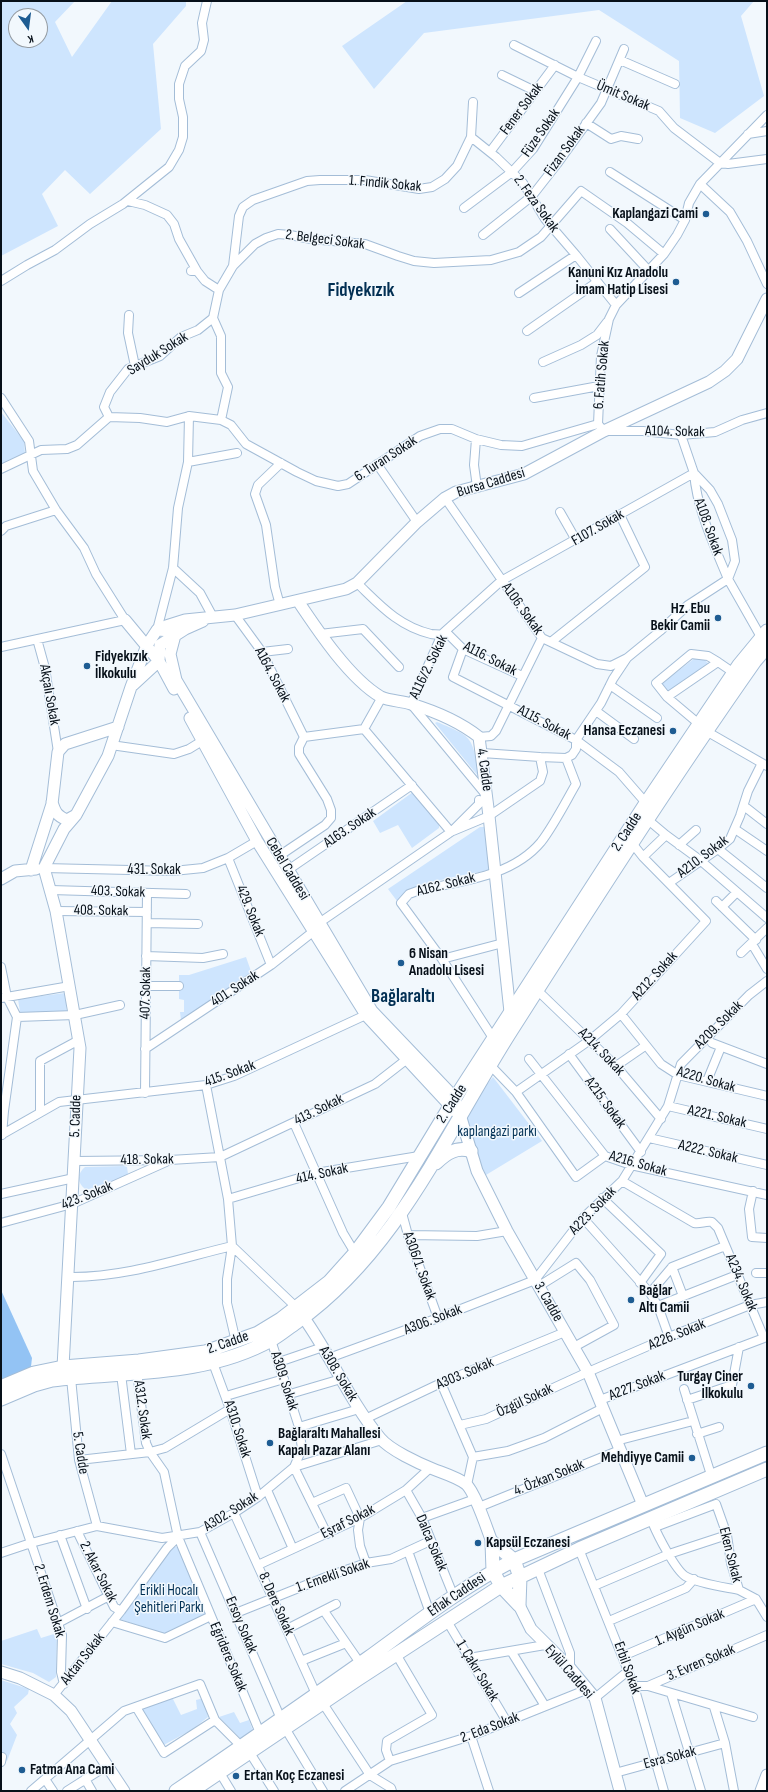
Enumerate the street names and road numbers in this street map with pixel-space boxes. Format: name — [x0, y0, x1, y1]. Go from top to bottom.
street label: Ümit Sokak — [593, 77, 653, 115]
street label: Fener Sokak — [497, 79, 547, 139]
street label: Füze Sokak — [518, 105, 564, 161]
street label: Fizan Sokak — [541, 122, 589, 180]
street label: 1. Fındik Sokak — [348, 172, 422, 196]
street label: 2. Feza Sokak — [509, 172, 563, 236]
street label: 2. Belgeci Sokak — [284, 226, 366, 254]
street label: Sayduk Sokak — [124, 328, 192, 380]
street label: 6. Fatih Sokak — [590, 340, 614, 410]
street label: A104. Sokak — [645, 422, 705, 442]
street label: 6. Turan Sokak — [351, 432, 421, 486]
street label: Bursa Caddesi — [455, 464, 527, 502]
street label: A108. Sokak — [689, 496, 727, 558]
street label: F107. Sokak — [569, 506, 627, 550]
street label: A106. Sokak — [497, 580, 547, 638]
street label: A116/2. Sokak — [406, 632, 452, 702]
street label: A116. Sokak — [460, 638, 520, 680]
street label: A164. Sokak — [250, 644, 294, 706]
street label: Akçalı Sokak — [35, 663, 63, 727]
street label: A115. Sokak — [514, 701, 574, 745]
street label: 4. Cadde — [472, 748, 496, 792]
street label: A163. Sokak — [320, 804, 380, 852]
street label: 2. Cadde — [608, 809, 646, 855]
street label: A210. Sokak — [674, 832, 732, 882]
street label: Cebel Caddesi — [261, 834, 313, 904]
street label: 431. Sokak — [127, 861, 181, 879]
street label: A162. Sokak — [415, 869, 477, 901]
street label: 403. Sokak — [91, 882, 145, 902]
street label: 429. Sokak — [232, 883, 268, 939]
street label: 408. Sokak — [74, 902, 128, 920]
street label: A212. Sokak — [628, 948, 682, 1004]
street label: 407. Sokak — [137, 967, 155, 1019]
street label: 401. Sokak — [208, 967, 262, 1011]
street label: A209. Sokak — [691, 997, 747, 1053]
street label: A214. Sokak — [574, 1024, 628, 1080]
street label: 415. Sokak — [202, 1057, 258, 1091]
street label: A220. Sokak — [675, 1063, 737, 1097]
street label: A215. Sokak — [580, 1074, 630, 1132]
street label: 2. Cadde — [433, 1081, 471, 1127]
street label: 413. Sokak — [291, 1090, 347, 1130]
street label: 5. Cadde — [66, 1094, 86, 1138]
street label: A221. Sokak — [686, 1101, 748, 1133]
street label: A222. Sokak — [677, 1136, 739, 1168]
street label: A216. Sokak — [607, 1147, 669, 1181]
street label: 418. Sokak — [120, 1151, 174, 1169]
street label: 414. Sokak — [294, 1160, 350, 1188]
street label: 423. Sokak — [59, 1178, 115, 1214]
street label: A223. Sokak — [566, 1183, 620, 1239]
street label: A306/1. Sokak — [398, 1229, 440, 1303]
street label: A234. Sokak — [721, 1252, 761, 1314]
street label: 3. Cadde — [529, 1279, 567, 1325]
street label: A306. Sokak — [401, 1301, 465, 1339]
street label: A226. Sokak — [646, 1315, 708, 1355]
street label: 2. Cadde — [205, 1328, 251, 1358]
street label: A308. Sokak — [315, 1343, 361, 1405]
street label: A309. Sokak — [266, 1349, 302, 1413]
street label: A303. Sokak — [433, 1354, 497, 1394]
street label: A227. Sokak — [606, 1367, 668, 1405]
street label: A312. Sokak — [129, 1379, 155, 1441]
street label: Özgül Sokak — [494, 1380, 556, 1422]
street label: A310. Sokak — [219, 1398, 255, 1460]
street label: 5. Cadde — [68, 1431, 92, 1475]
street label: 4. Özkan Sokak — [511, 1456, 587, 1500]
street label: A302. Sokak — [200, 1488, 262, 1536]
street label: Eşraf Sokak — [318, 1501, 378, 1543]
street label: Dalca Sokak — [411, 1512, 451, 1574]
street label: Eken Sokak — [714, 1525, 746, 1585]
street label: 2. Akar Sokak — [75, 1538, 121, 1606]
street label: 1. Emekli Sokak — [294, 1555, 372, 1597]
street label: 2. Erdem Sokak — [29, 1562, 69, 1640]
street label: Eflak Caddesi — [425, 1569, 489, 1621]
street label: 8. Dere Sokak — [254, 1570, 298, 1638]
street label: Ersoy Sokak — [221, 1594, 261, 1656]
street label: 1. Aygün Sokak — [653, 1605, 727, 1651]
street label: Eğridere Sokak — [205, 1619, 251, 1695]
street label: Aktan Sokak — [57, 1629, 109, 1689]
street label: 1. Çakır Sokak — [452, 1637, 502, 1705]
street label: Erbil Sokak — [609, 1639, 645, 1697]
street label: Eylül Caddesi — [541, 1641, 597, 1703]
street label: 3. Evren Sokak — [664, 1641, 738, 1685]
street label: 2. Eda Sokak — [458, 1709, 522, 1747]
street label: Esra Sokak — [642, 1742, 698, 1774]

